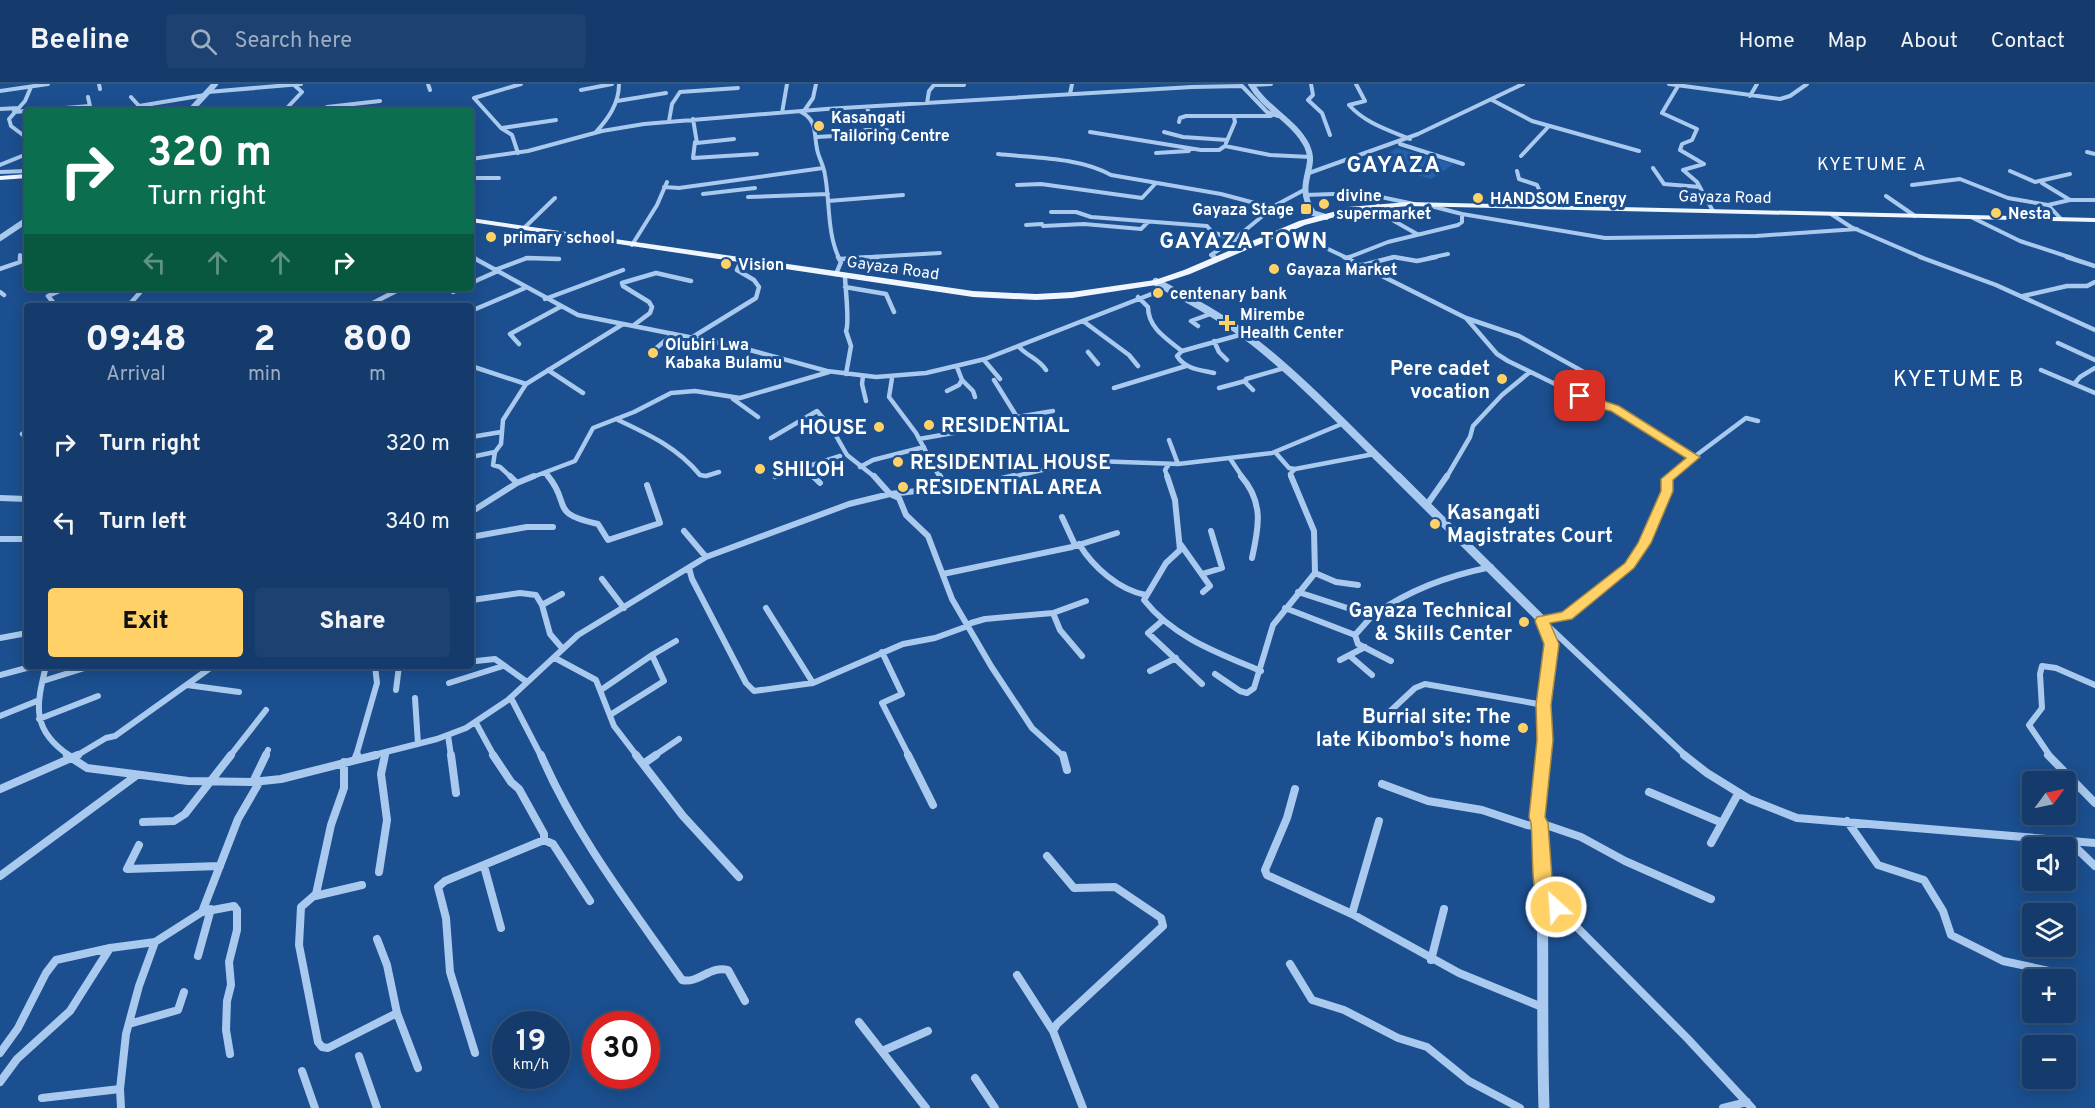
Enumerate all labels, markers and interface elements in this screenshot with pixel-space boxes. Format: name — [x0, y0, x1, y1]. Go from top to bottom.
search box — [166, 14, 586, 68]
text: Beeline — [30, 23, 130, 59]
icon: search — [187, 25, 220, 58]
text: Search here — [235, 28, 352, 55]
text: Home — [1739, 28, 1795, 55]
text: Map — [1828, 28, 1867, 55]
text: About — [1900, 28, 1958, 55]
text: Contact — [1991, 28, 2065, 55]
place label: Kasangati Tailoring Centre — [831, 109, 950, 147]
marker: Kasangati Tailoring Centre — [812, 119, 826, 133]
text: 320 m — [147, 128, 272, 181]
icon: right — [48, 132, 126, 210]
district label: GAYAZA — [1346, 153, 1442, 180]
district label: KYETUME A — [1817, 154, 1927, 177]
text: Turn right — [147, 180, 266, 214]
place label: divine supermarket — [1336, 187, 1431, 225]
street label: Gayaza Road — [1678, 187, 1772, 209]
place label: HANDSOM Energy — [1490, 190, 1627, 210]
marker: HANDSOM Energy — [1471, 191, 1485, 205]
marker: divine supermarket — [1317, 197, 1331, 211]
place label: Gayaza Stage — [1192, 201, 1294, 221]
marker: Gayaza Stage — [1299, 202, 1313, 216]
place label: Nesta — [2008, 205, 2051, 225]
marker: Nesta — [1989, 206, 2003, 220]
place label: primary school — [503, 229, 615, 249]
district label: GAYAZA TOWN — [1159, 229, 1329, 256]
marker: primary school — [484, 230, 498, 244]
icon: left — [138, 246, 171, 279]
icon: ahead — [201, 246, 234, 279]
icon: ahead — [264, 246, 297, 279]
icon: right — [327, 246, 360, 279]
street label: Gayaza Road — [845, 253, 940, 285]
place label: Vision — [738, 256, 784, 276]
marker: Vision — [719, 257, 733, 271]
place label: Gayaza Market — [1286, 261, 1397, 281]
marker: Gayaza Market — [1267, 262, 1281, 276]
place label: centenary bank — [1170, 285, 1287, 305]
marker: centenary bank — [1151, 286, 1165, 300]
place label: Mirembe Health Center — [1240, 306, 1344, 344]
marker: Mirembe Health Center — [1218, 314, 1236, 332]
text: 09:48 — [85, 318, 187, 364]
text: 2 — [254, 318, 276, 364]
text: 800 — [342, 318, 413, 364]
place label: Olubiri Lwa Kabaka Bulamu — [665, 336, 782, 374]
marker: Olubiri Lwa Kabaka Bulamu — [646, 346, 660, 360]
place label: Pere cadet vocation — [1390, 357, 1490, 406]
text: Arrival — [106, 362, 166, 388]
text: min — [248, 362, 281, 388]
text: m — [369, 362, 386, 388]
district label: KYETUME B — [1893, 367, 2025, 394]
pin — [1554, 370, 1605, 421]
marker: Pere cadet vocation — [1495, 372, 1509, 386]
icon: arrive — [1563, 379, 1596, 412]
place label: RESIDENTIAL — [941, 414, 1070, 440]
place label: HOUSE — [799, 416, 867, 442]
marker: RESIDENTIAL — [922, 418, 936, 432]
marker: HOUSE — [872, 420, 886, 434]
icon: right — [48, 428, 81, 461]
text: Turn right — [99, 431, 201, 458]
text: 320 m — [386, 431, 450, 458]
place label: RESIDENTIAL HOUSE — [910, 451, 1111, 477]
marker: RESIDENTIAL HOUSE — [891, 455, 905, 469]
place label: SHILOH — [772, 458, 845, 484]
marker: SHILOH — [753, 462, 767, 476]
place label: RESIDENTIAL AREA — [915, 476, 1102, 502]
marker: RESIDENTIAL AREA — [896, 480, 910, 494]
place label: Kasangati Magistrates Court — [1447, 501, 1613, 550]
icon: left — [48, 506, 81, 539]
text: Turn left — [99, 509, 187, 536]
text: 340 m — [385, 509, 450, 536]
marker: Kasangati Magistrates Court — [1428, 517, 1442, 531]
button: Exit — [48, 588, 243, 657]
button: Share — [255, 588, 450, 657]
place label: Gayaza Technical & Skills Center — [1349, 599, 1513, 648]
marker: Gayaza Technical & Skills Center — [1517, 615, 1531, 629]
place label: Burrial site: The late Kibombo's home — [1316, 705, 1511, 754]
marker: Burrial site: The late Kibombo's home — [1516, 721, 1530, 735]
north arrow — [2022, 771, 2076, 825]
map controls — [2022, 771, 2076, 1089]
button: sound — [2022, 837, 2076, 891]
position arrow — [1524, 875, 1588, 939]
button: layers — [2022, 903, 2076, 957]
button: + — [2022, 969, 2076, 1023]
speed limit sign: 30 — [582, 1011, 660, 1089]
text: 19 — [516, 1024, 546, 1061]
button: − — [2022, 1035, 2076, 1089]
text: km/h — [513, 1056, 549, 1075]

